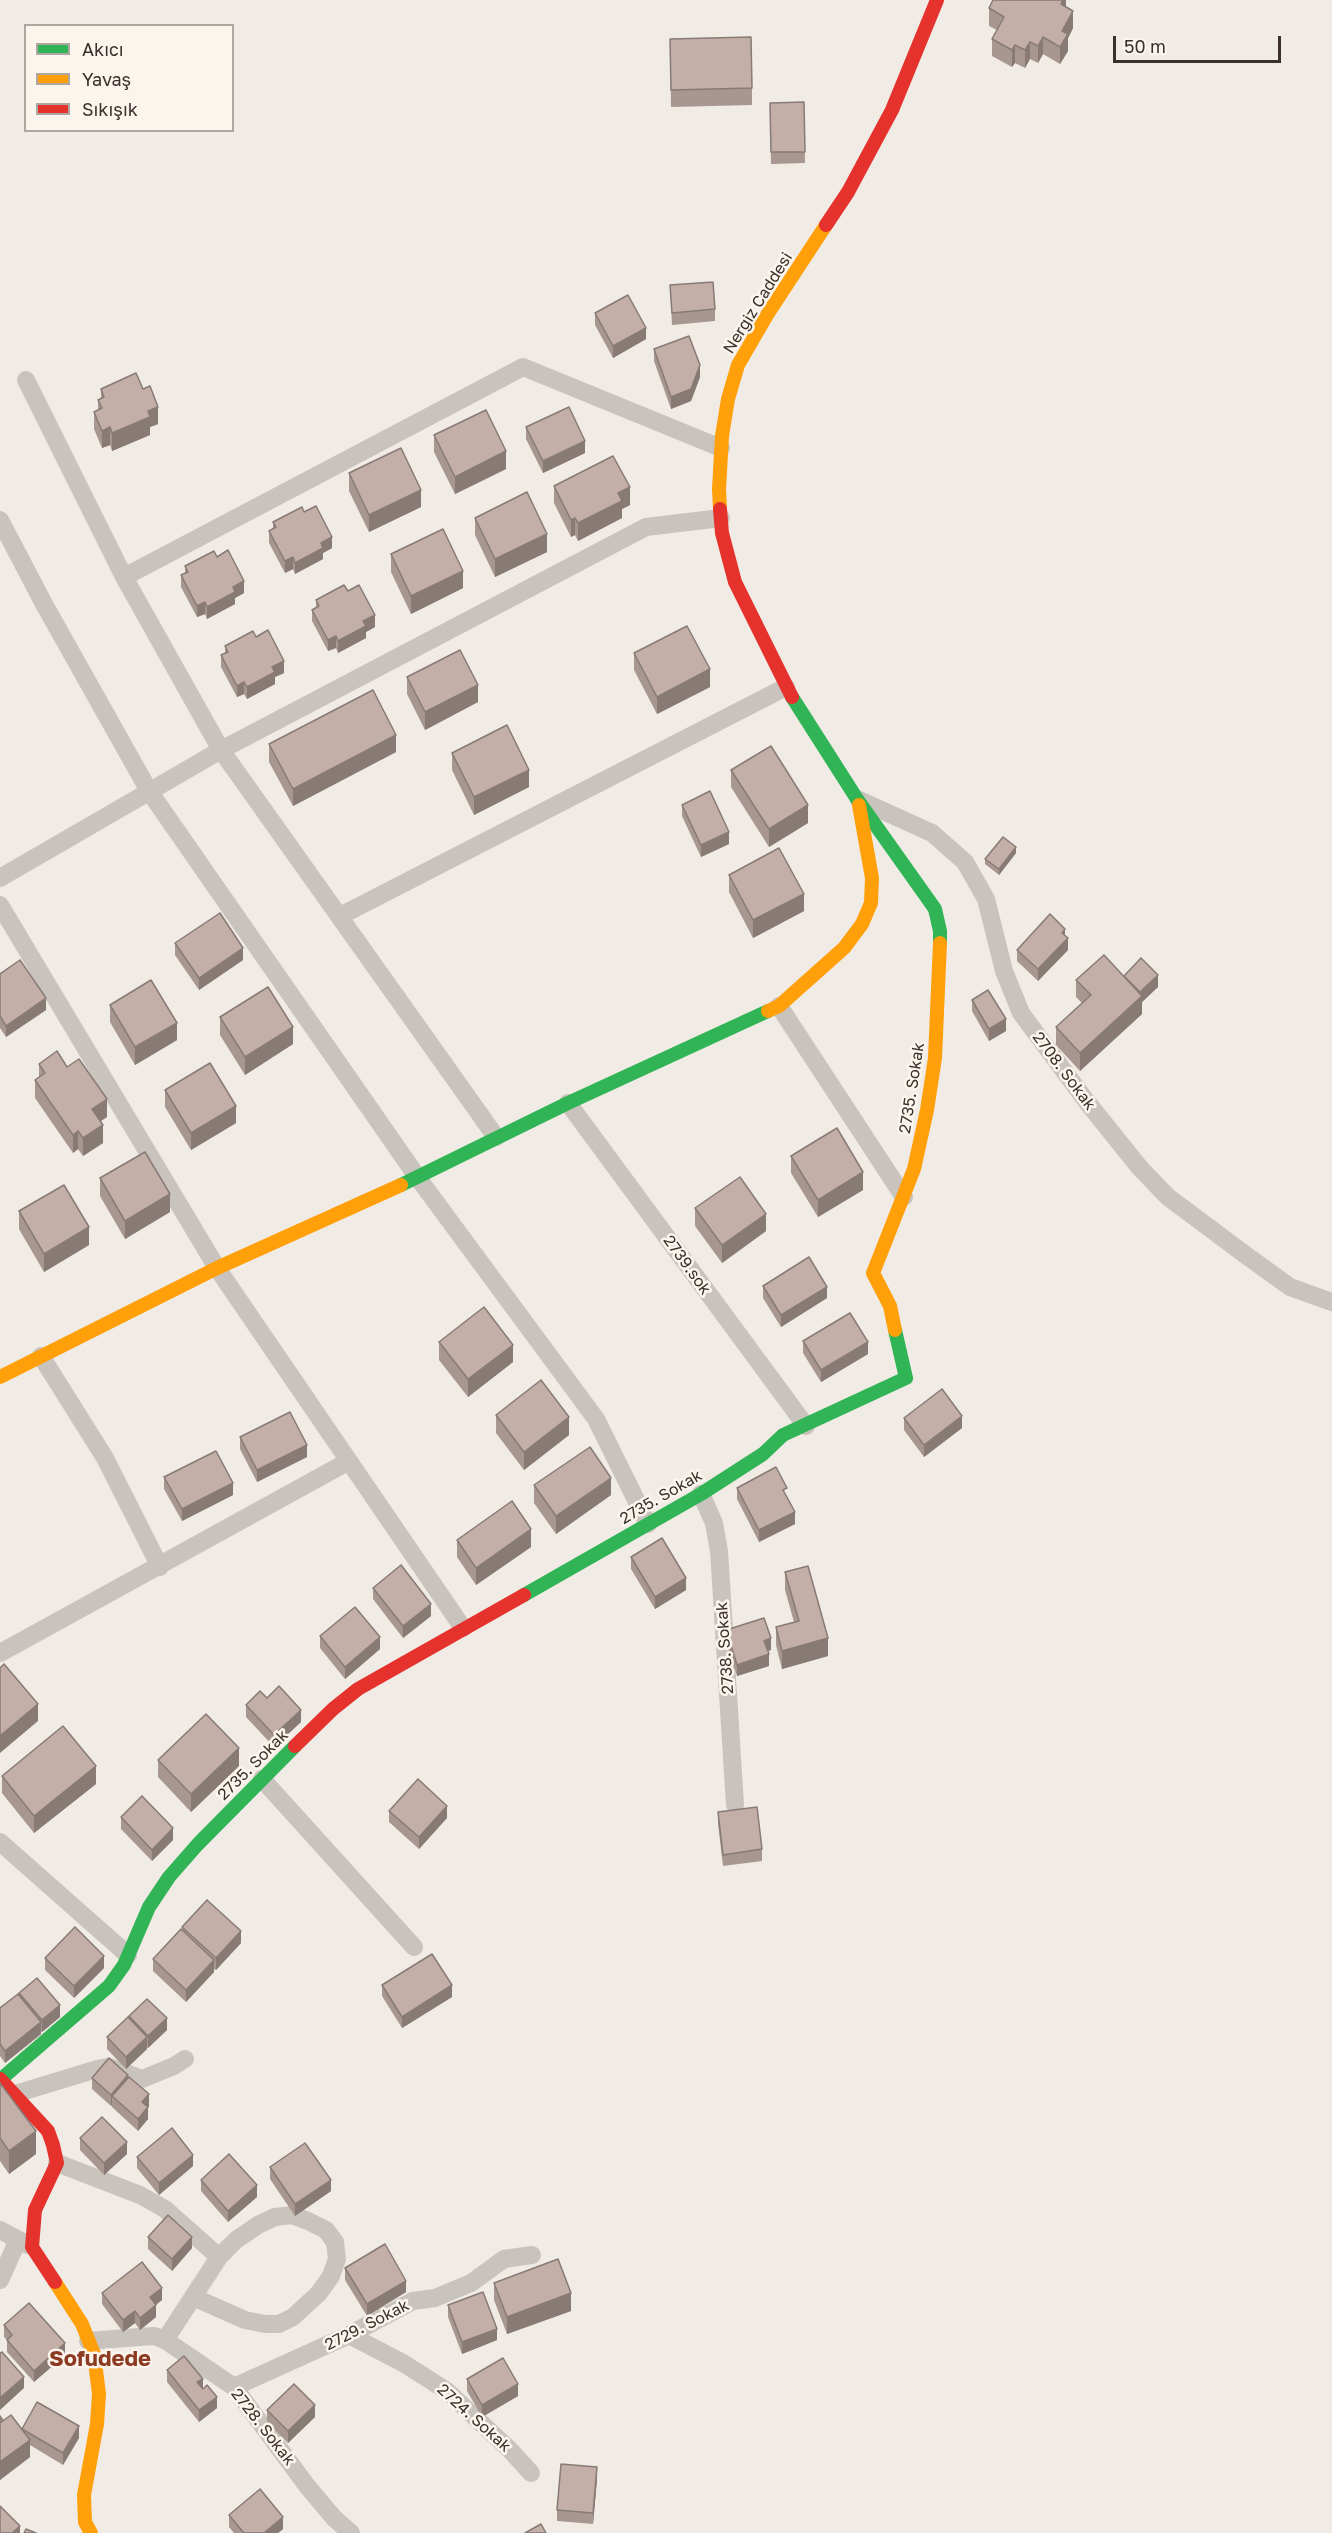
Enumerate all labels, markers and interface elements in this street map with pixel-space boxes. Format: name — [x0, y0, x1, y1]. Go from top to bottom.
legend — [24, 24, 234, 132]
scale bar — [1116, 24, 1284, 62]
text: 50 m — [1124, 35, 1166, 57]
text: Akıcı — [82, 38, 124, 60]
text: Yavaş — [82, 68, 131, 90]
text: Sıkışık — [82, 98, 138, 120]
street label: Nergiz Caddesi — [719, 249, 797, 357]
street label: 2708. Sokak — [1028, 1028, 1100, 1114]
street label: 2735. Sokak — [895, 1041, 929, 1135]
street label: 2739.sok — [659, 1232, 715, 1298]
street label: 2735. Sokak — [616, 1466, 706, 1528]
street label: 2738. Sokak — [712, 1601, 738, 1695]
street label: 2735. Sokak — [214, 1726, 292, 1804]
street label: 2729. Sokak — [322, 2295, 412, 2355]
district label: Sofudede — [49, 2346, 151, 2372]
street label: 2724. Sokak — [433, 2380, 515, 2456]
street label: 2728. Sokak — [227, 2385, 299, 2469]

